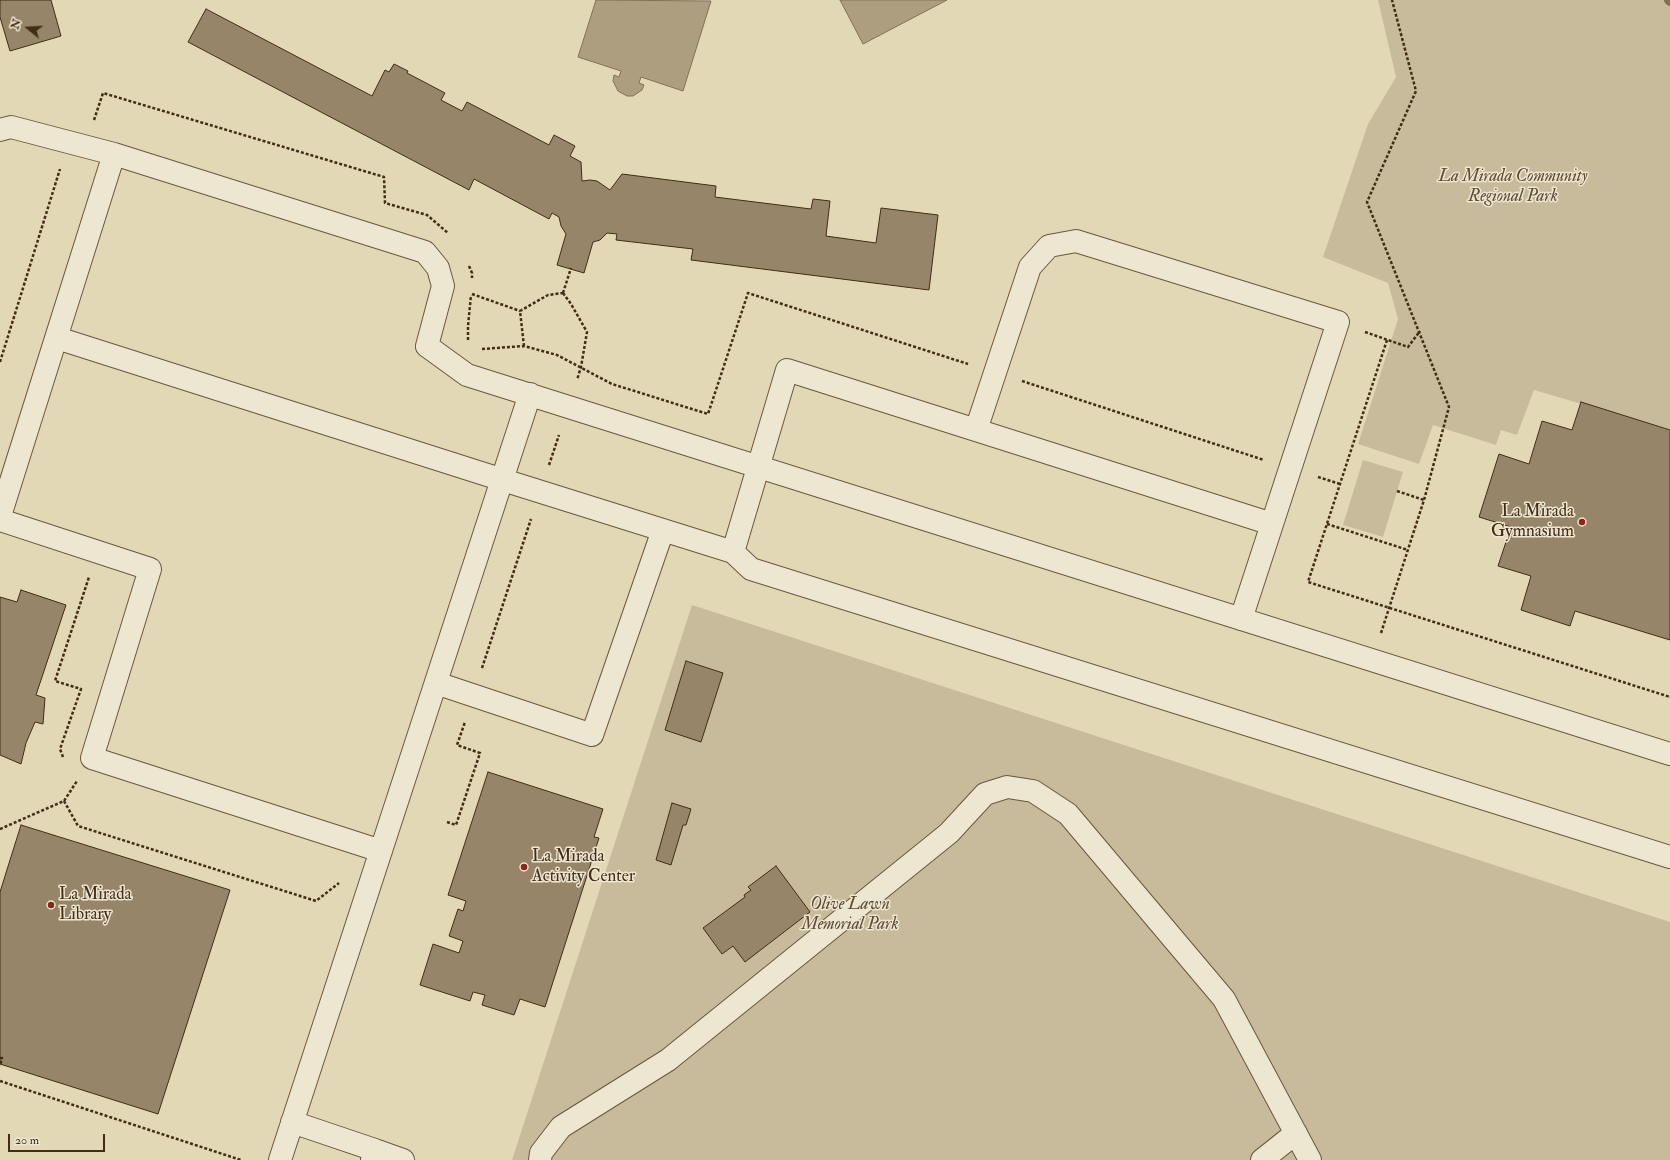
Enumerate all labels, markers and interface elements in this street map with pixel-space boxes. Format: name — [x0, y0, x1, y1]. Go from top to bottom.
north arrow — [8, 8, 48, 48]
text: N — [8, 17, 24, 31]
park label: La Mirada Community Regional Park — [1439, 167, 1587, 207]
place label: La Mirada Gymnasium — [1491, 502, 1574, 542]
marker: La Mirada Gymnasium — [1577, 517, 1587, 527]
place label: La Mirada Activity Center — [532, 847, 635, 887]
marker: La Mirada Activity Center — [519, 862, 529, 872]
place label: La Mirada Library — [59, 885, 132, 925]
park label: Olive Lawn Memorial Park — [802, 895, 898, 935]
marker: La Mirada Library — [46, 900, 56, 910]
scale bar — [10, 1126, 107, 1152]
text: 20 m — [15, 1133, 39, 1148]

